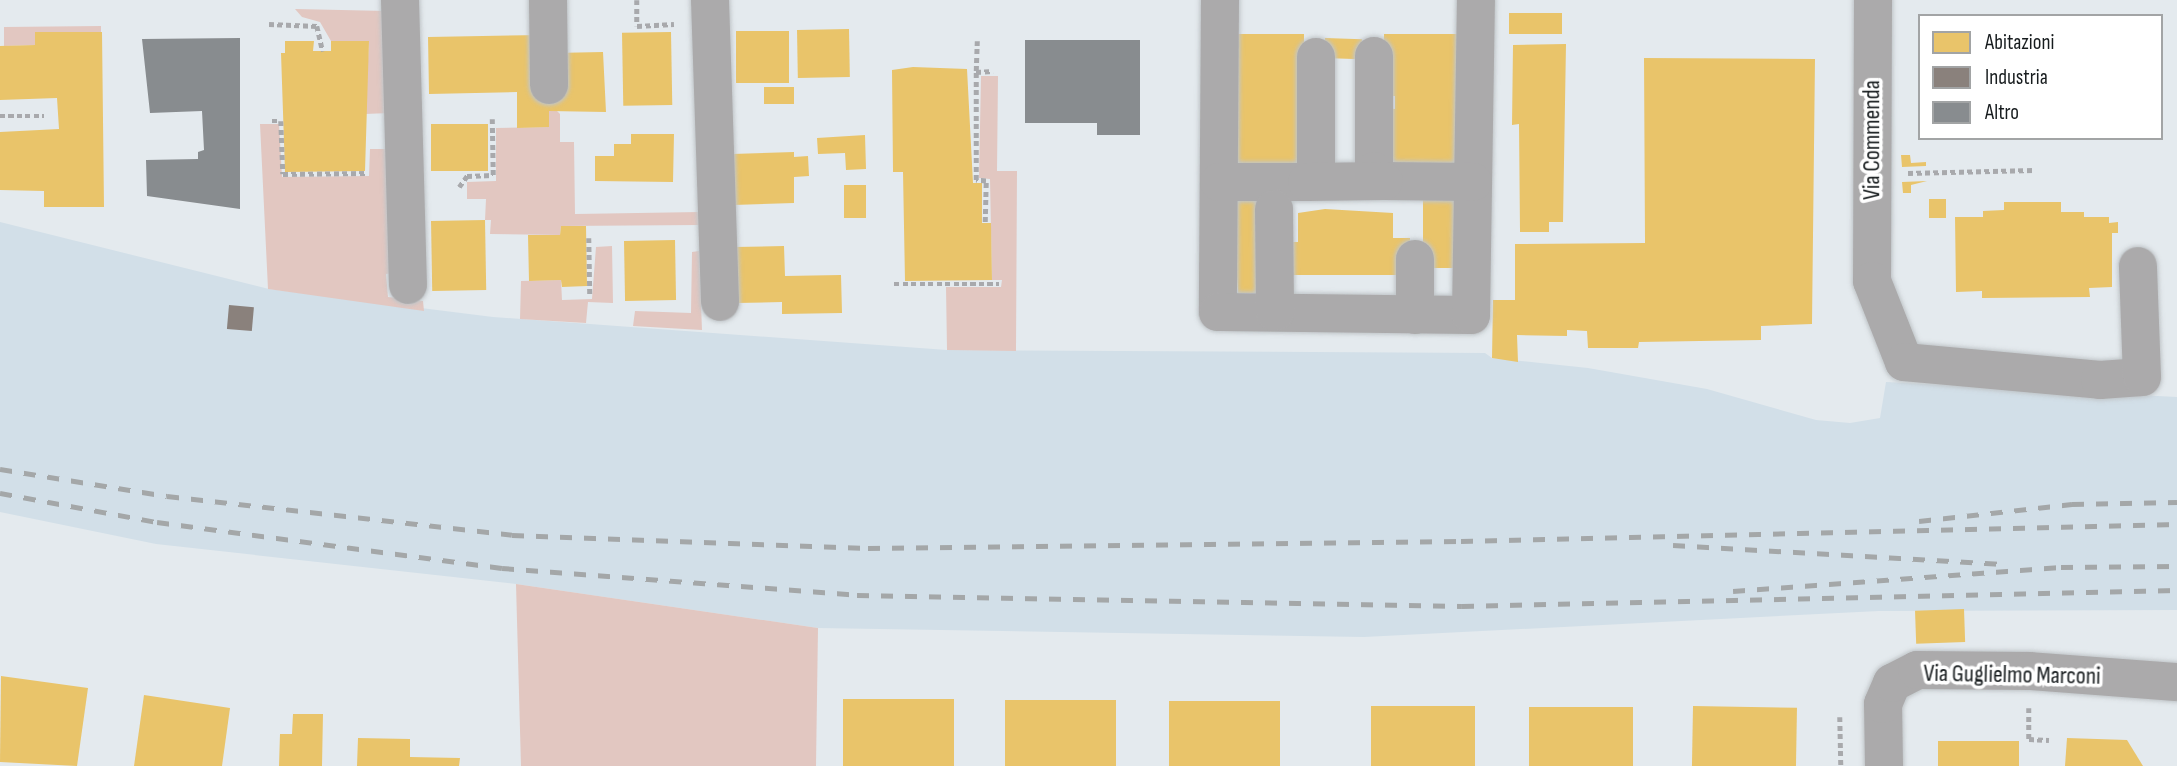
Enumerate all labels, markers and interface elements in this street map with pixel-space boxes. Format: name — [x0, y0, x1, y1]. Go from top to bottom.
legend — [1918, 14, 2163, 140]
text: Abitazioni — [1985, 30, 2054, 55]
text: Industria — [1985, 65, 2048, 90]
street label: Via Commenda — [1858, 80, 1886, 200]
text: Altro — [1985, 100, 2019, 125]
street label: Via Guglielmo Marconi — [1923, 659, 2101, 691]

